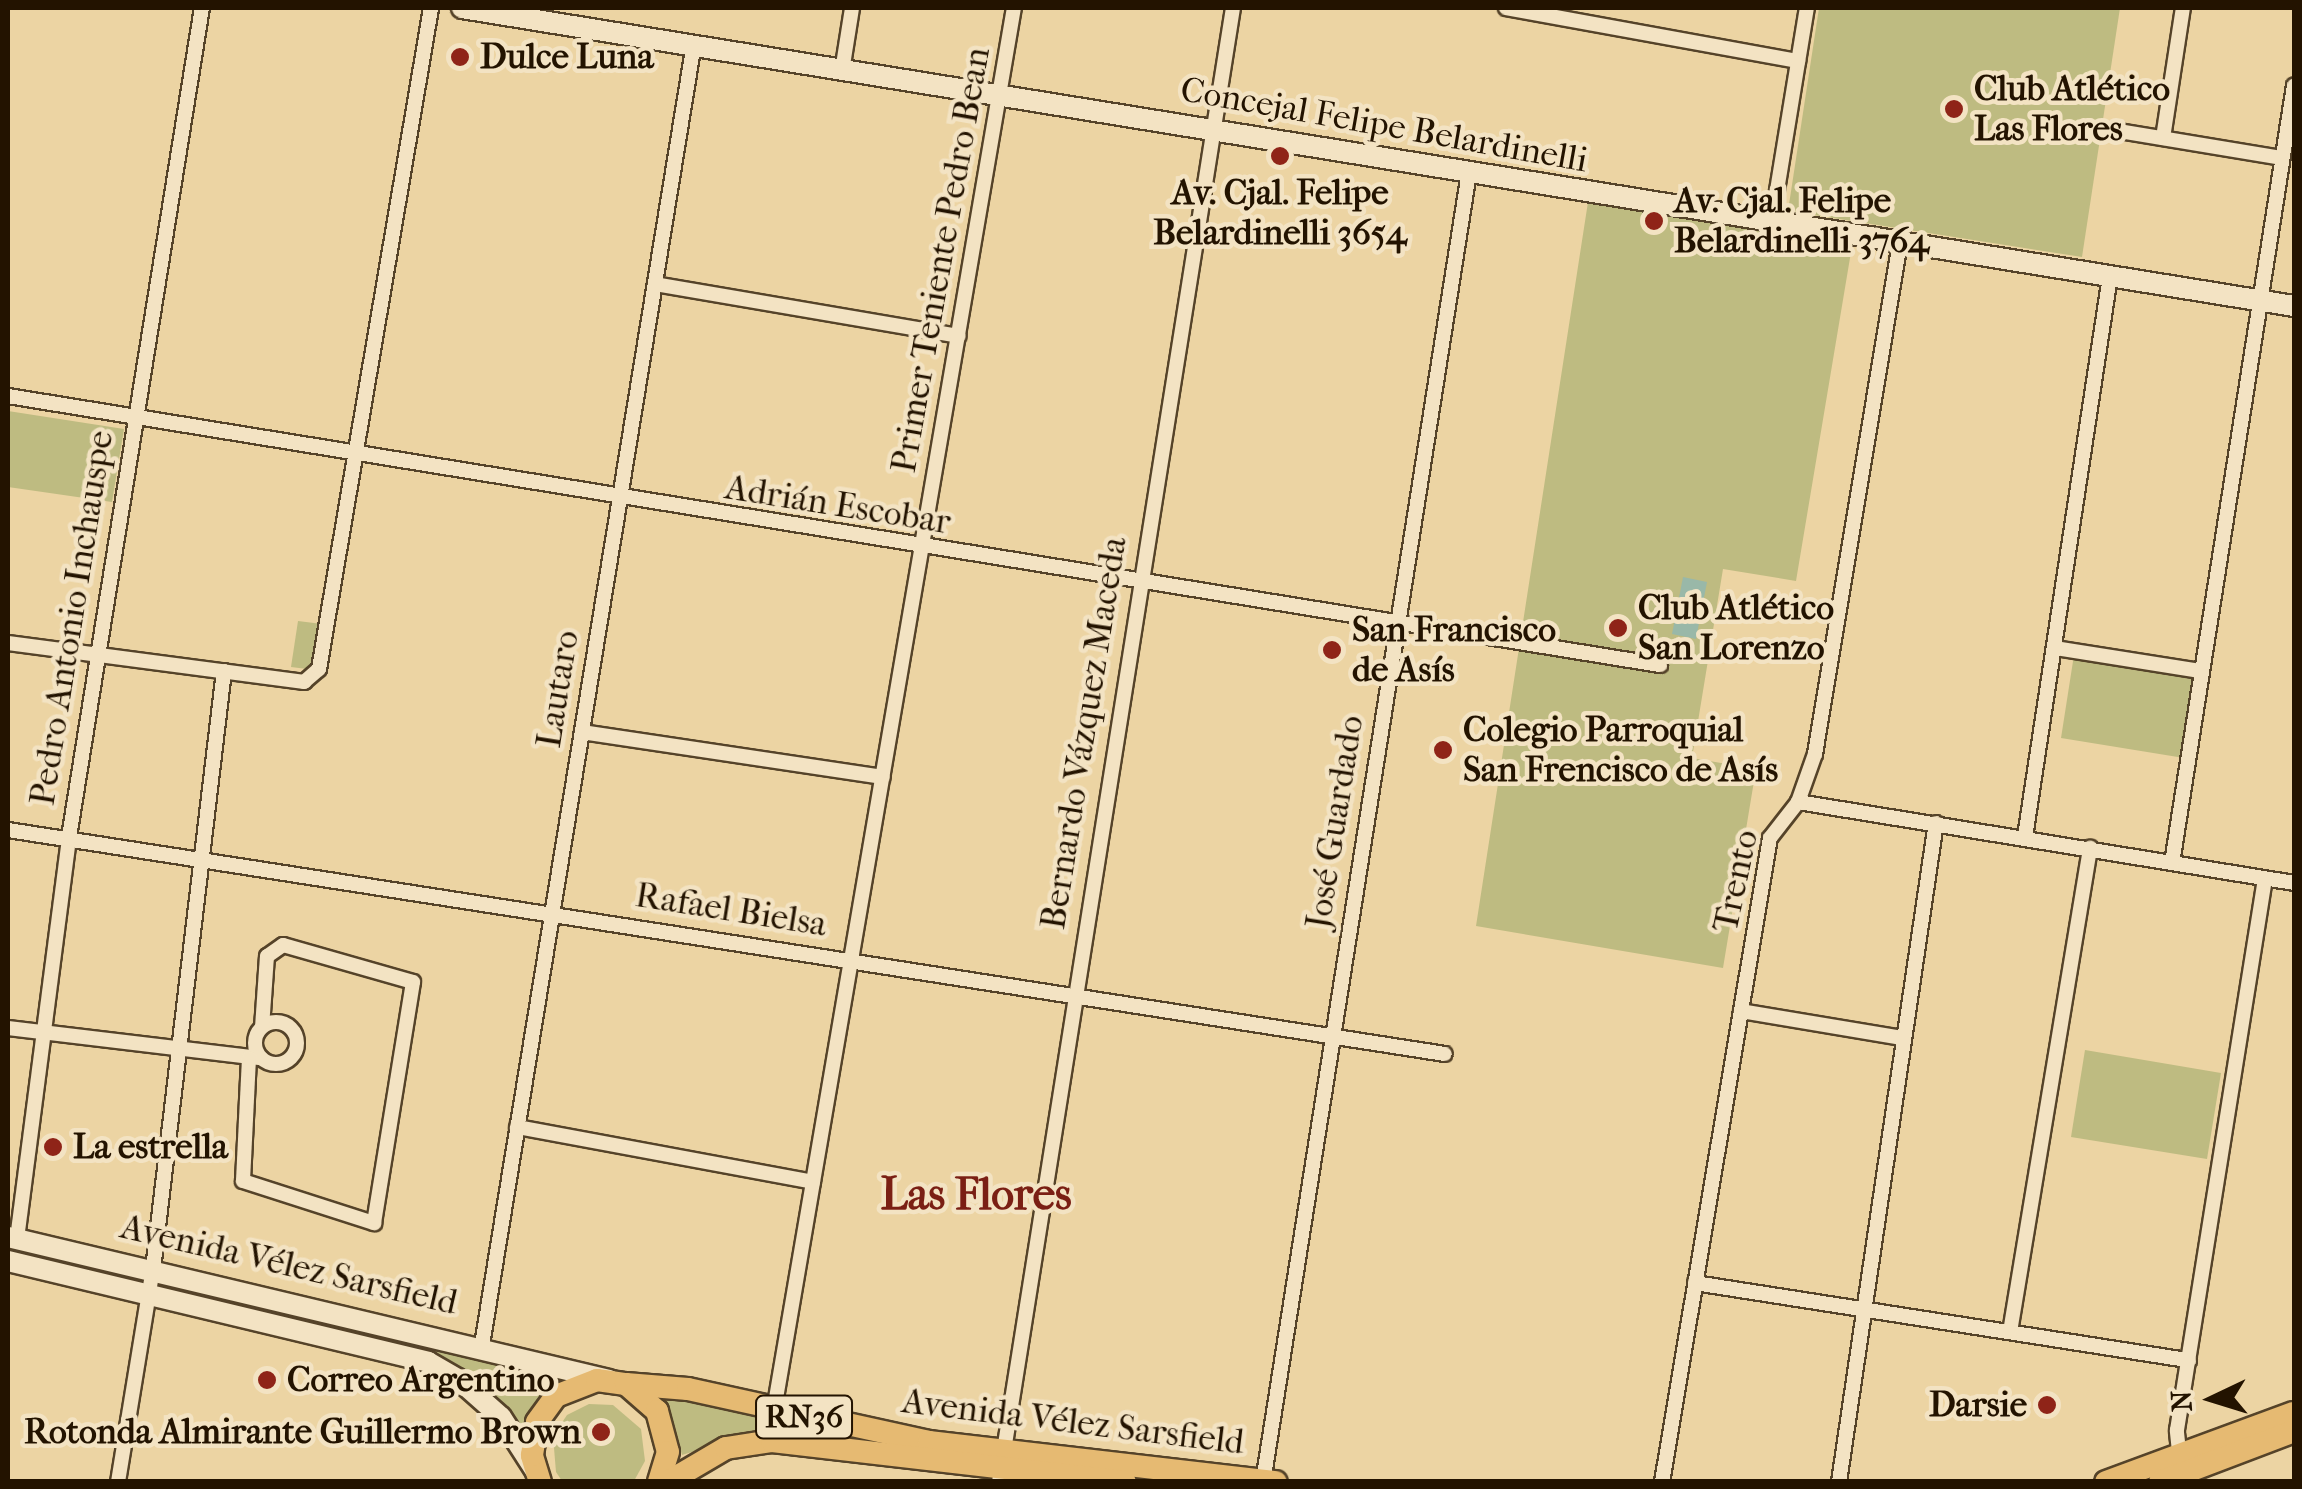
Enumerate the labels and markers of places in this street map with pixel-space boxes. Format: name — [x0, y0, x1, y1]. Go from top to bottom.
place label: Dulce Luna — [480, 36, 654, 78]
marker: Dulce Luna — [449, 46, 471, 68]
place label: Club Atlético Las Flores — [1974, 68, 2170, 150]
marker: Club Atlético Las Flores — [1943, 98, 1965, 120]
marker: Av. Cjal. Felipe Belardinelli 3654 — [1269, 145, 1291, 167]
place label: Av. Cjal. Felipe Belardinelli 3654 — [1153, 172, 1407, 254]
place label: Av. Cjal. Felipe Belardinelli 3764 — [1674, 180, 1929, 262]
marker: Av. Cjal. Felipe Belardinelli 3764 — [1643, 210, 1665, 232]
place label: Club Atlético San Lorenzo — [1638, 587, 1834, 669]
place label: San Francisco de Asís — [1352, 609, 1556, 691]
marker: Club Atlético San Lorenzo — [1607, 617, 1629, 639]
marker: San Francisco de Asís — [1321, 639, 1343, 661]
place label: Colegio Parroquial San Frencisco de Asís — [1463, 709, 1778, 791]
marker: Colegio Parroquial San Frencisco de Asís — [1432, 739, 1454, 761]
place label: La estrella — [73, 1126, 228, 1168]
marker: La estrella — [42, 1136, 64, 1158]
place label: Correo Argentino — [287, 1359, 554, 1401]
marker: Correo Argentino — [256, 1369, 278, 1391]
place label: Darsie — [1929, 1384, 2027, 1426]
marker: Darsie — [2036, 1394, 2058, 1416]
place label: Rotonda Almirante Guillermo Brown — [24, 1411, 581, 1453]
marker: Rotonda Almirante Guillermo Brown — [590, 1421, 612, 1443]

